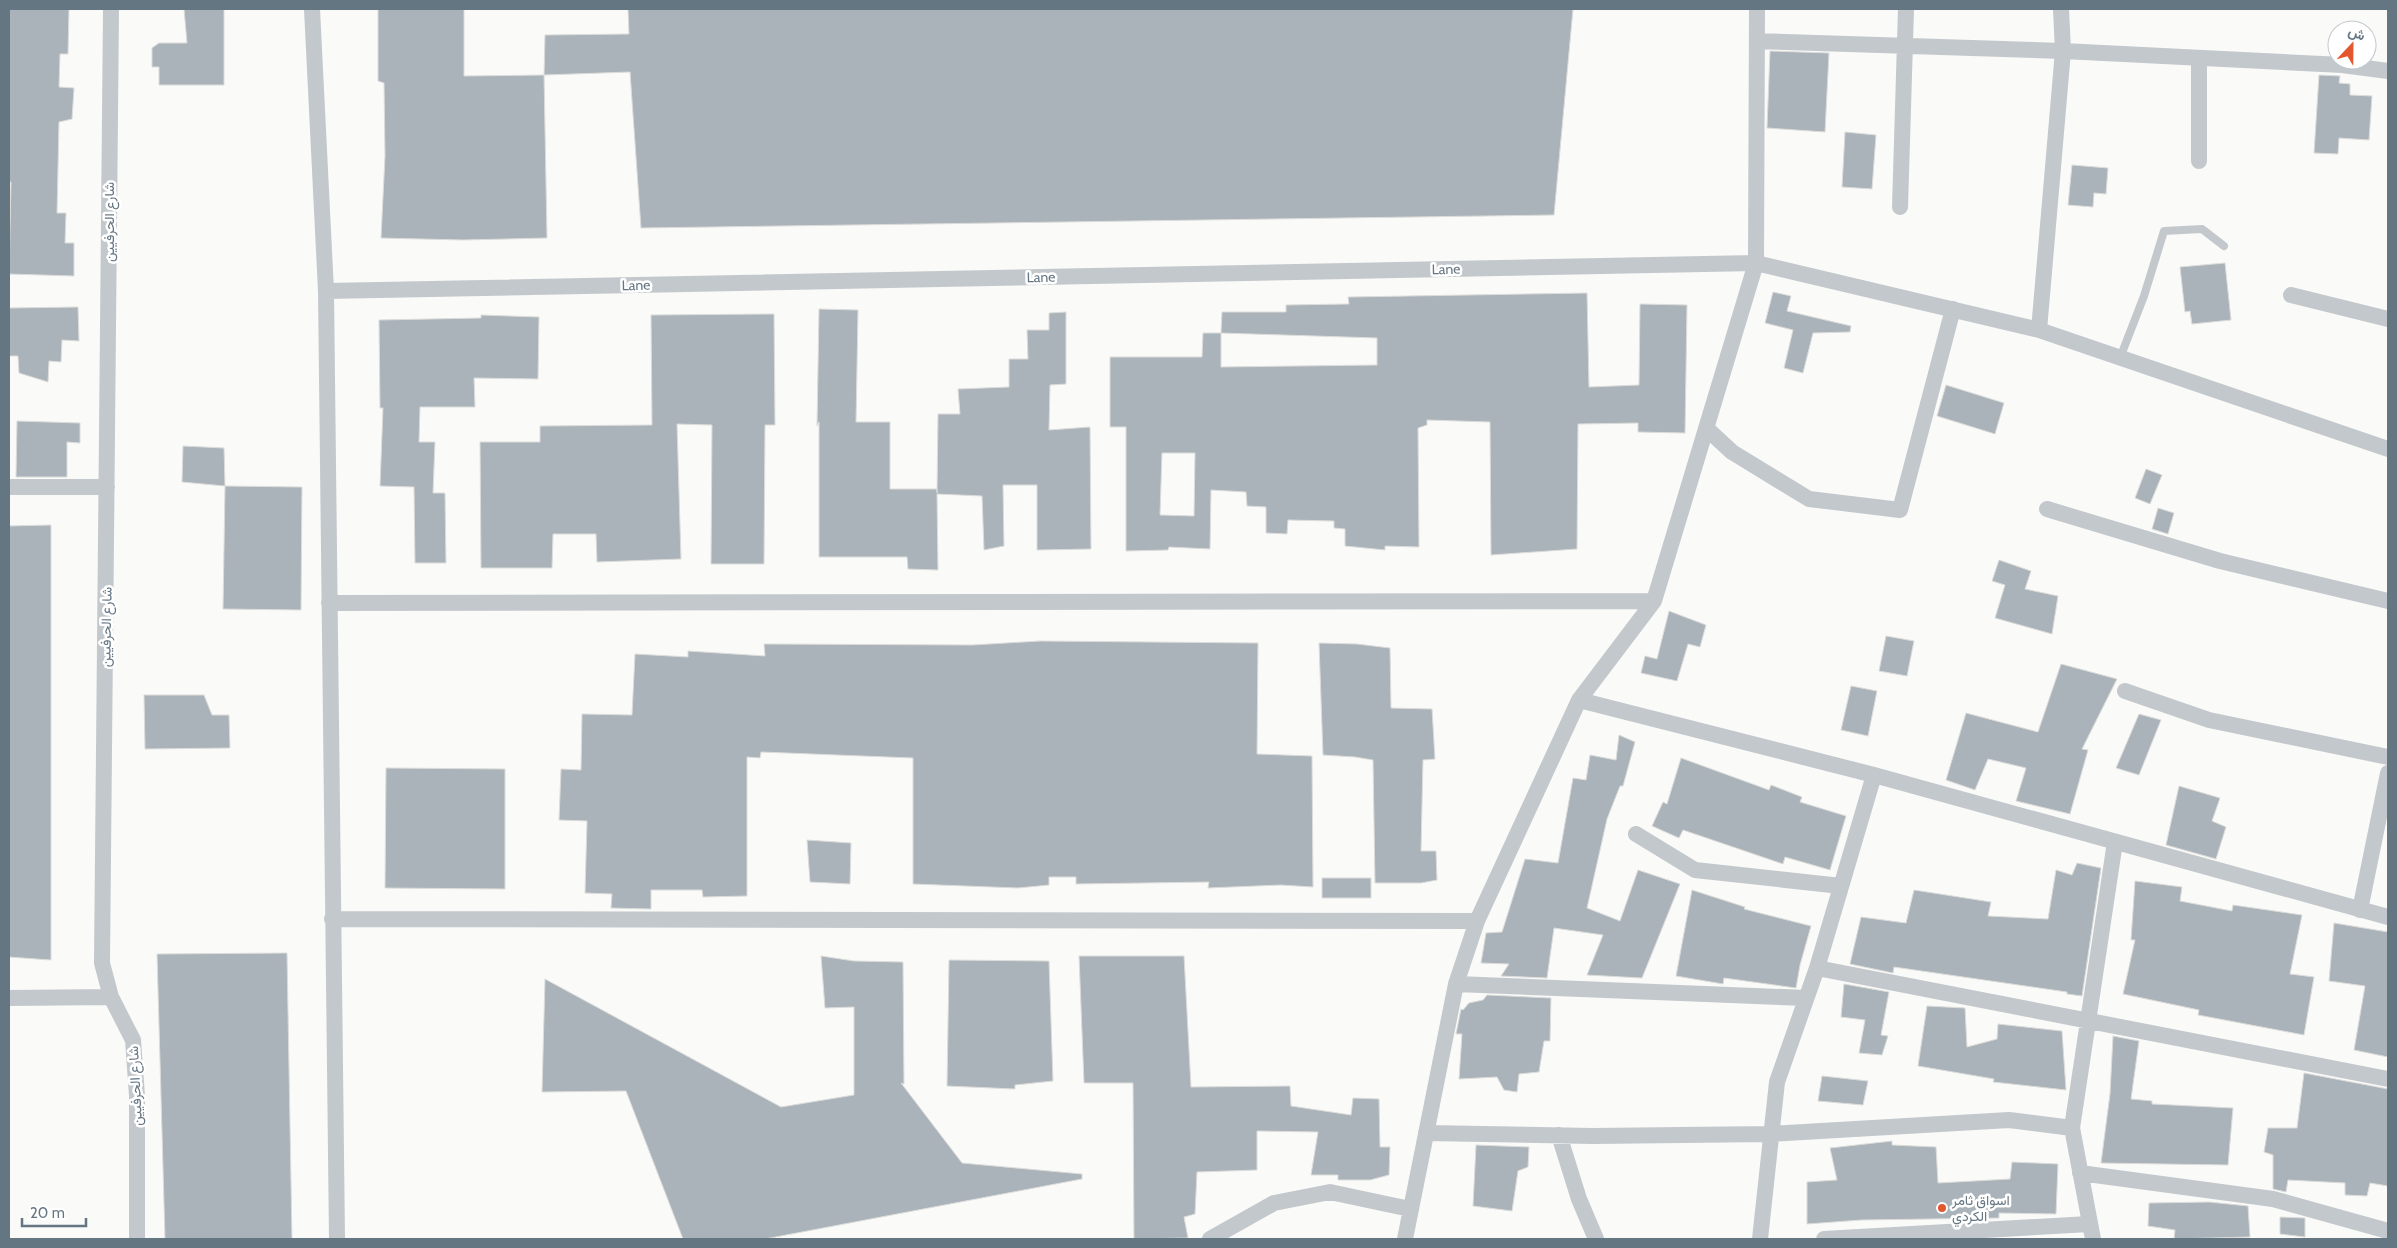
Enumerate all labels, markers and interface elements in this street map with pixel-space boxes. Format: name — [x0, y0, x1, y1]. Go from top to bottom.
north arrow — [2327, 20, 2377, 70]
text: ش — [2346, 21, 2368, 45]
street label: شارع الحرفيين — [100, 182, 120, 262]
street label: Lane — [1431, 260, 1461, 278]
street label: Lane — [1026, 268, 1056, 286]
street label: Lane — [621, 276, 651, 294]
street label: شارع الحرفيين — [96, 587, 118, 667]
street label: شارع الحرفيين — [124, 1045, 148, 1127]
place label: اسواق ثامر الكردي — [1951, 1191, 2010, 1228]
scale bar — [22, 1196, 86, 1228]
marker: اسواق ثامر الكردي — [1936, 1202, 1948, 1214]
text: 20 m — [30, 1204, 65, 1222]

